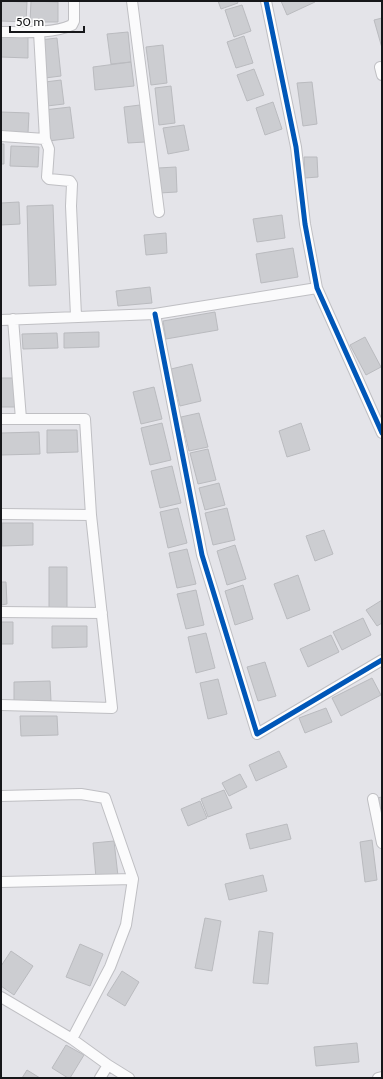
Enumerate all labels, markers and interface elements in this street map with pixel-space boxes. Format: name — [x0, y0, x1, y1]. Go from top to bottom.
scale bar — [10, 8, 84, 34]
text: 50 m — [16, 14, 44, 29]

